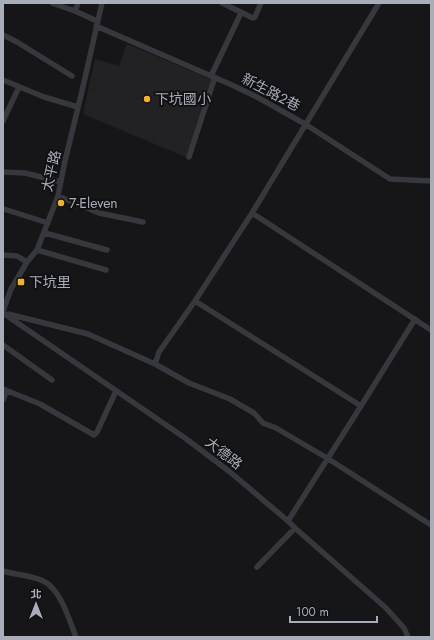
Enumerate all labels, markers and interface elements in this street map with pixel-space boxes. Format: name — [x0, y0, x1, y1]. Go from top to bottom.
street label: 新生路2巷 — [238, 68, 304, 116]
place label: 下坑國小 — [155, 89, 211, 109]
marker: 下坑國小 — [142, 94, 152, 104]
street label: 太平路 — [37, 148, 65, 194]
place label: 7-Eleven — [69, 193, 118, 213]
marker: 7-Eleven — [56, 198, 66, 208]
place label: 下坑里 — [29, 272, 71, 292]
marker: 下坑里 — [16, 277, 26, 287]
street label: 大德路 — [201, 432, 247, 474]
north arrow — [16, 584, 56, 624]
text: 北 — [31, 586, 42, 602]
scale bar — [290, 598, 377, 624]
text: 100 m — [296, 603, 329, 621]

